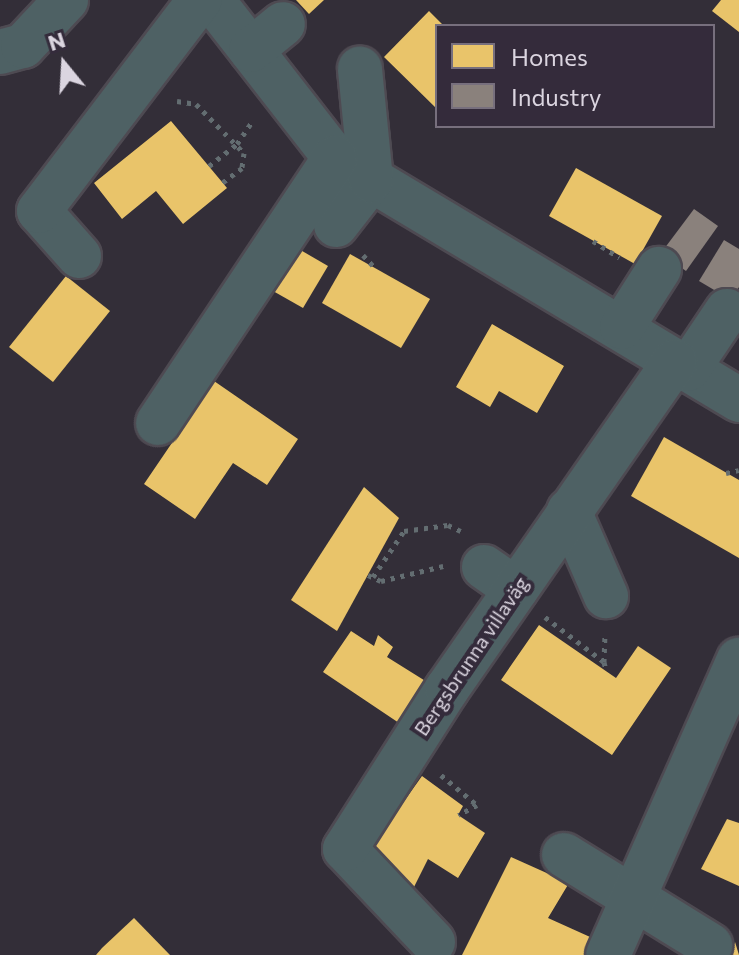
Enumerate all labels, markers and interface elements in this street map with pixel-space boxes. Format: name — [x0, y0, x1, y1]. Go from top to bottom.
north arrow — [24, 24, 104, 104]
legend — [435, 24, 715, 128]
text: N — [44, 25, 68, 56]
text: Homes — [511, 42, 588, 71]
text: Industry — [511, 82, 601, 111]
street label: Bergsbrunna villaväg — [409, 572, 533, 740]

